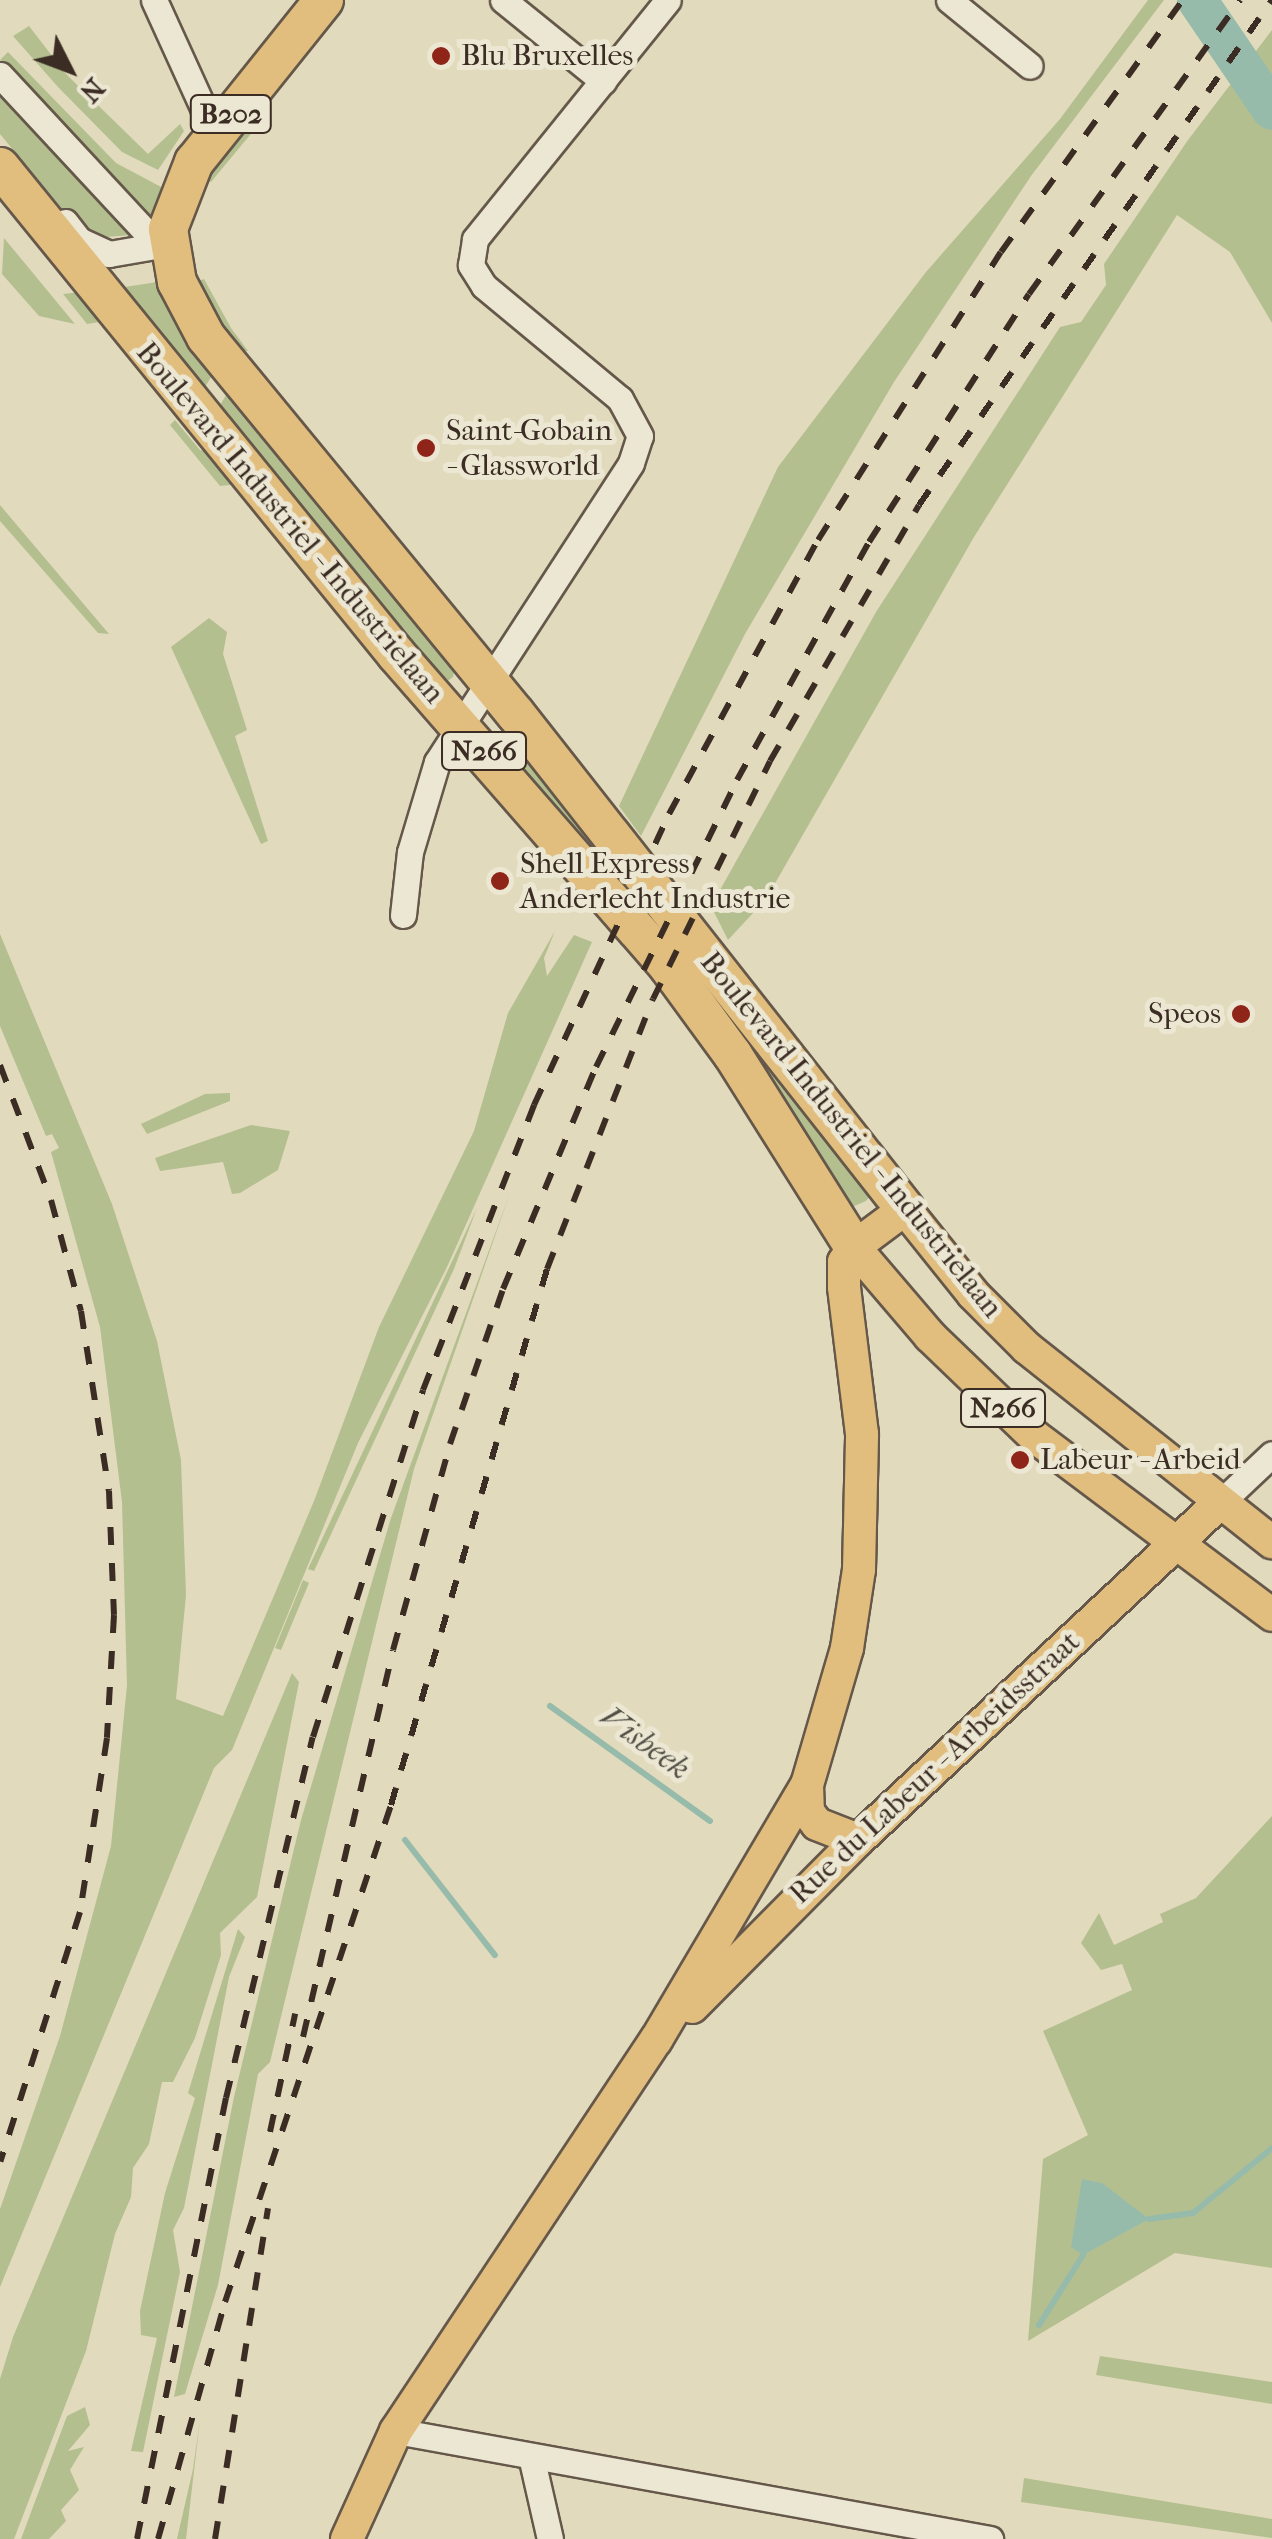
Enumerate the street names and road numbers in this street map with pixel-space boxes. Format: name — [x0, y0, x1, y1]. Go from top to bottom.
road number: B202 — [188, 91, 274, 137]
street label: Boulevard Industriel - Industrielaan — [128, 335, 452, 711]
road number: N266 — [439, 728, 529, 774]
street label: Boulevard Industriel - Industrielaan — [692, 945, 1010, 1325]
road number: N266 — [958, 1385, 1048, 1431]
street label: Rue du Labeur - Arbeidsstraat — [782, 1624, 1088, 1912]

